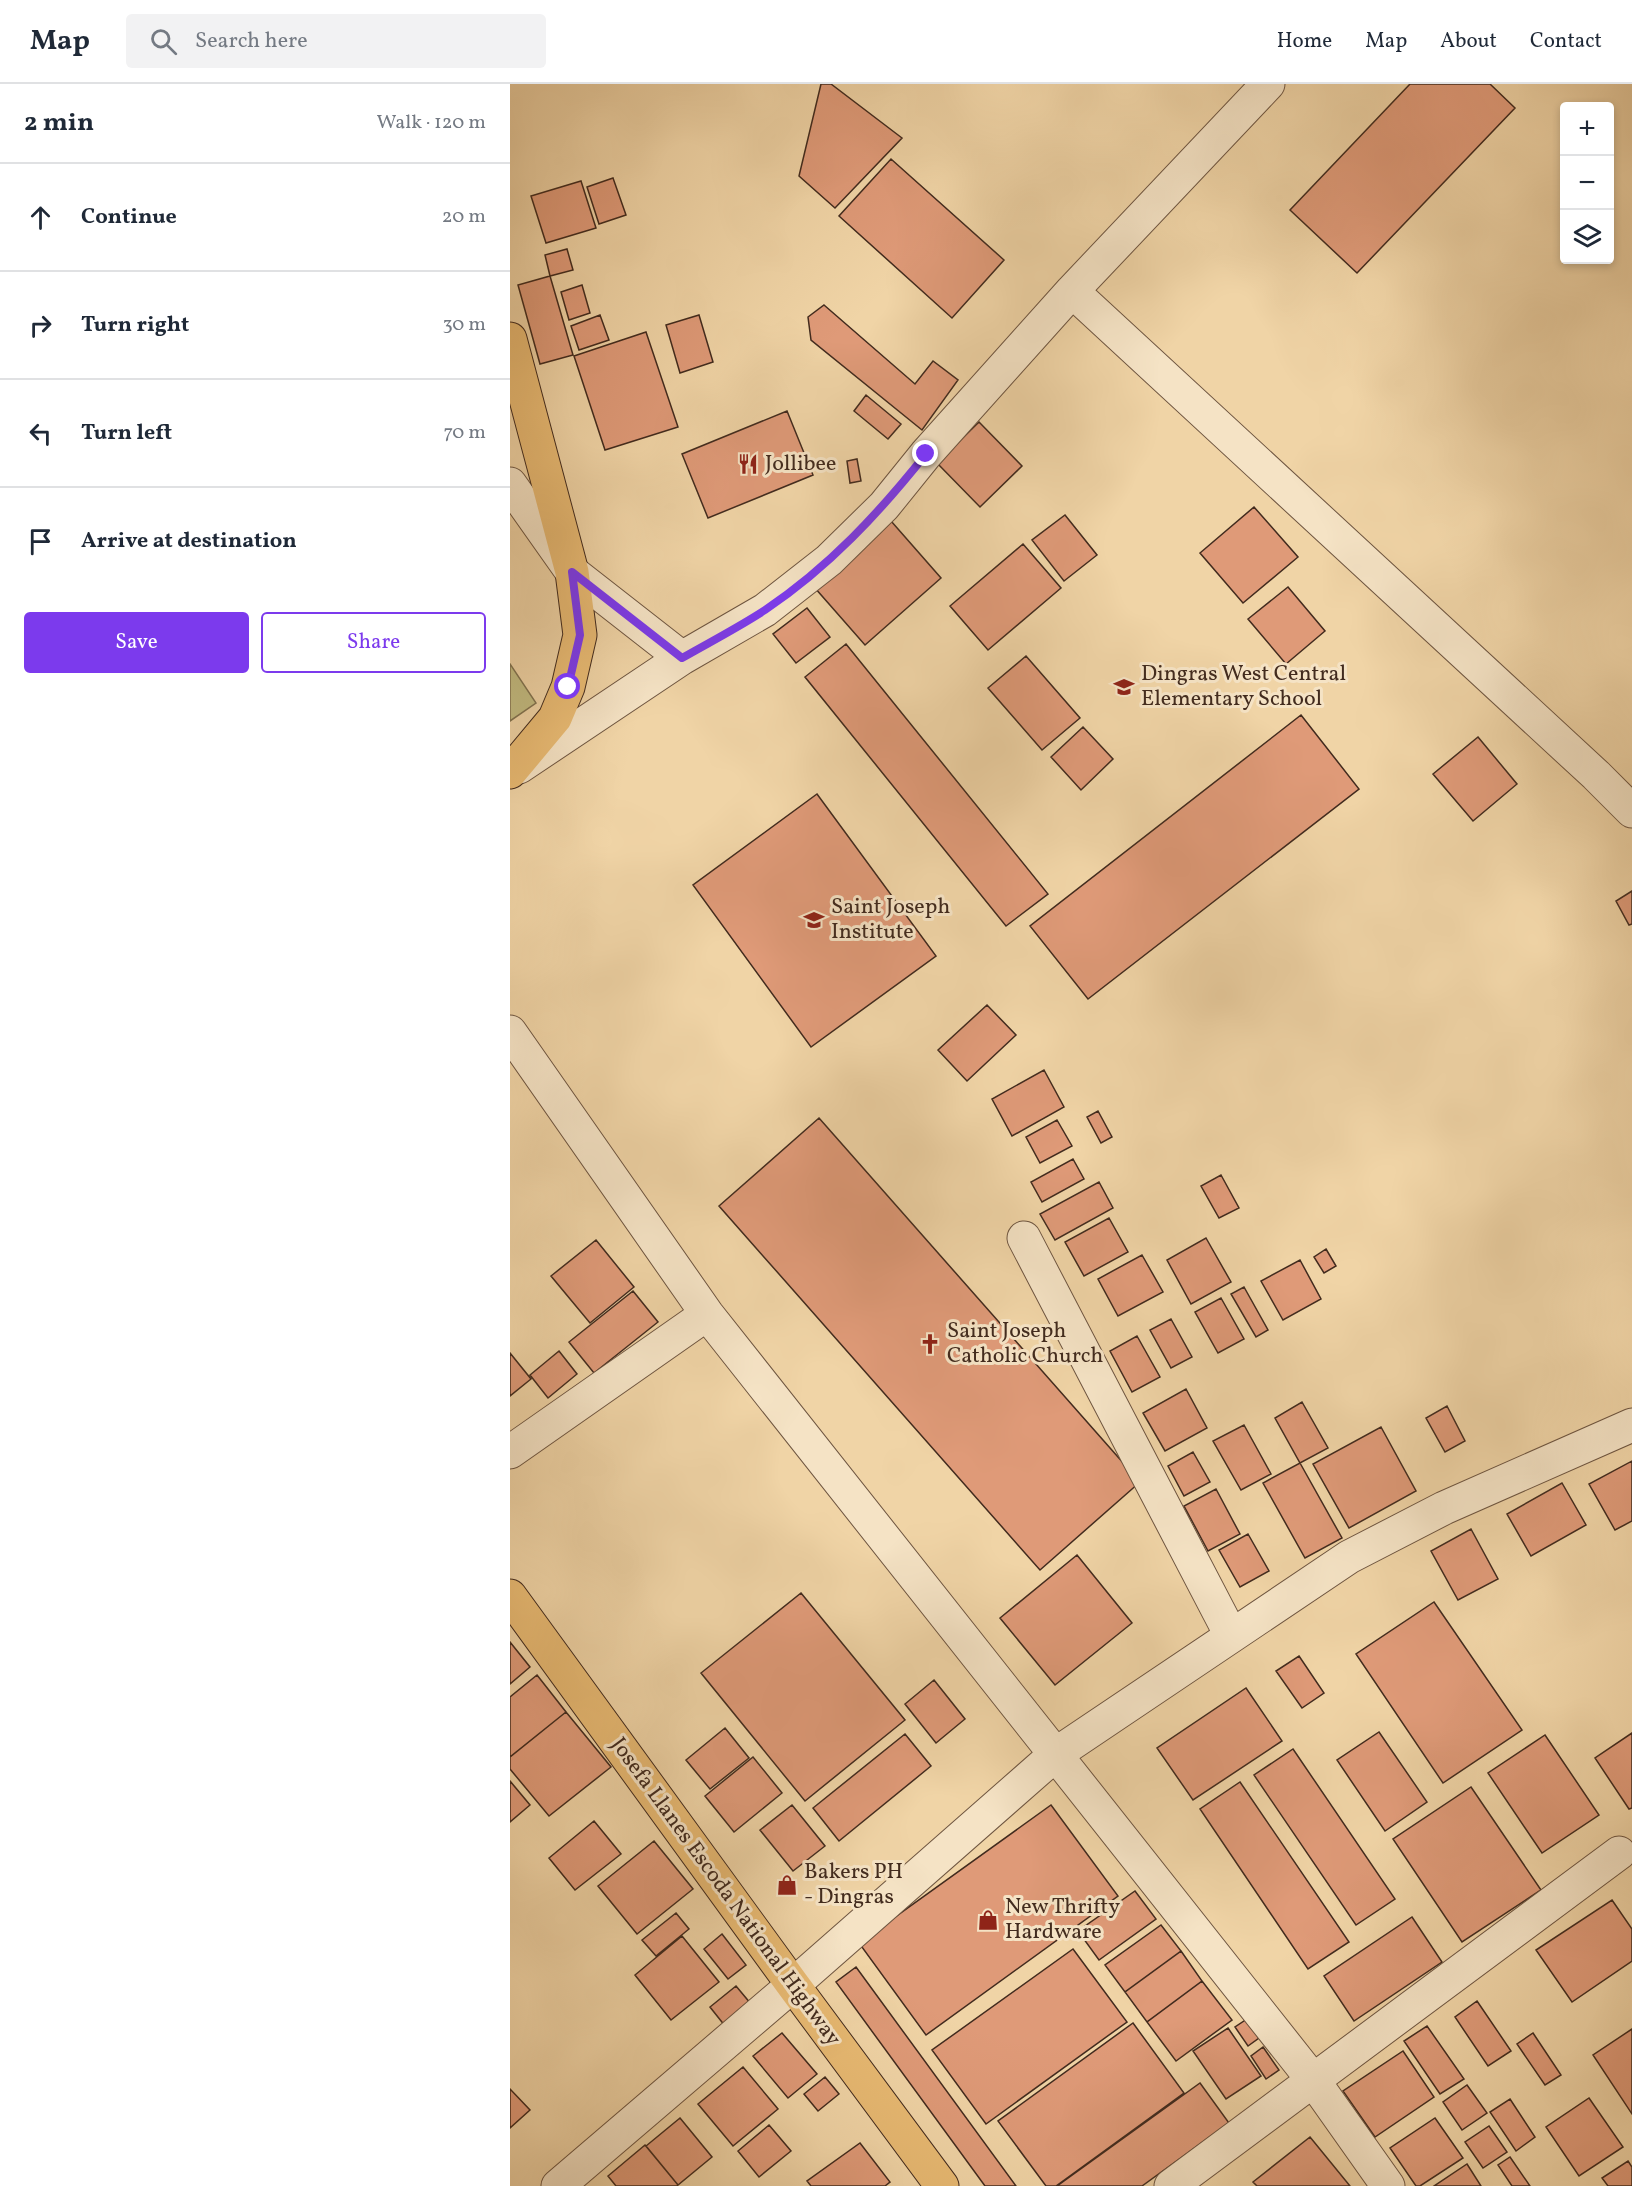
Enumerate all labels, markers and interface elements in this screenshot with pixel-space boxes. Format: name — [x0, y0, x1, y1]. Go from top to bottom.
search box — [126, 14, 546, 68]
text: Map — [30, 22, 90, 61]
icon: search — [147, 25, 180, 58]
text: Search here — [195, 26, 308, 57]
text: Home — [1277, 27, 1332, 56]
text: Map — [1365, 27, 1407, 56]
text: About — [1440, 27, 1497, 56]
text: Contact — [1530, 27, 1602, 56]
map controls — [1560, 102, 1614, 264]
button: + — [1560, 102, 1614, 156]
text: 2 min — [24, 105, 94, 141]
text: Walk · 120 m — [377, 109, 486, 137]
button: − — [1560, 156, 1614, 210]
icon: ahead — [24, 201, 57, 234]
text: Continue — [81, 202, 177, 233]
text: 20 m — [442, 203, 486, 231]
button: layers — [1560, 210, 1614, 264]
icon: right — [24, 309, 57, 342]
text: Turn right — [81, 310, 189, 341]
text: 30 m — [442, 311, 486, 339]
icon: left — [24, 417, 57, 450]
text: Turn left — [81, 418, 172, 449]
text: 70 m — [443, 419, 486, 447]
route end — [912, 440, 938, 466]
place label: Jollibee — [765, 449, 836, 480]
restaurant icon: Jollibee — [736, 452, 760, 476]
icon: arrive — [24, 525, 57, 558]
text: Arrive at destination — [81, 526, 297, 557]
button: Save — [24, 612, 249, 673]
button: Share — [261, 612, 486, 673]
place label: Dingras West Central Elementary School — [1141, 659, 1346, 715]
route start — [554, 673, 580, 699]
school or university icon: Dingras West Central Elementary School — [1112, 675, 1136, 699]
place label: Saint Joseph Institute — [831, 892, 950, 948]
school or university icon: Saint Joseph Institute — [802, 908, 826, 932]
place label: Saint Joseph Catholic Church — [947, 1316, 1103, 1372]
church icon: Saint Joseph Catholic Church — [918, 1332, 942, 1356]
street label: Josefa Llanes Escoda National Highway — [602, 1731, 848, 2053]
place label: Bakers PH - Dingras — [804, 1857, 903, 1913]
shop icon: Bakers PH - Dingras — [775, 1873, 799, 1897]
place label: New Thrifty Hardware — [1005, 1892, 1120, 1948]
shop icon: New Thrifty Hardware — [976, 1908, 1000, 1932]

